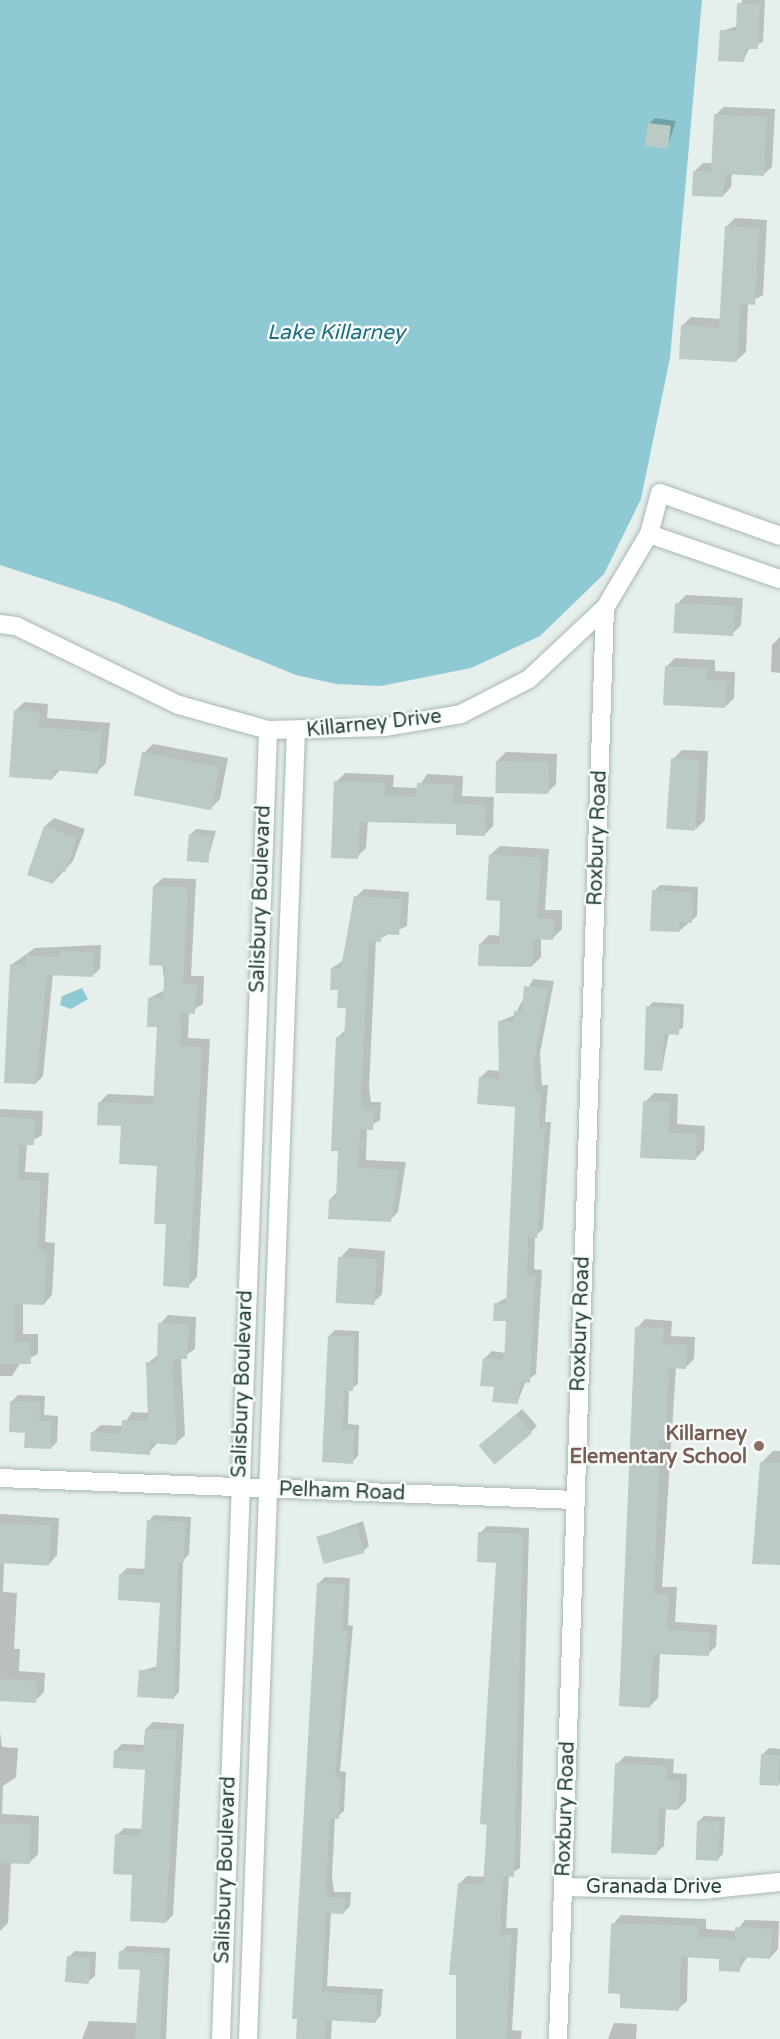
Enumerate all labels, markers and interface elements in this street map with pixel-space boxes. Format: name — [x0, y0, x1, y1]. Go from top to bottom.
water label: Lake Killarney — [267, 320, 405, 346]
street label: Killarney Drive — [305, 705, 443, 743]
street label: Roxbury Road — [584, 770, 612, 906]
street label: Salisbury Boulevard — [246, 805, 276, 993]
street label: Roxbury Road — [567, 1256, 595, 1392]
street label: Salisbury Boulevard — [228, 1290, 258, 1478]
place label: Killarney Elementary School — [569, 1422, 747, 1469]
marker: Killarney Elementary School — [752, 1439, 766, 1453]
street label: Pelham Road — [278, 1478, 406, 1506]
street label: Roxbury Road — [552, 1741, 580, 1877]
street label: Salisbury Boulevard — [211, 1776, 241, 1964]
street label: Granada Drive — [586, 1875, 722, 1899]

